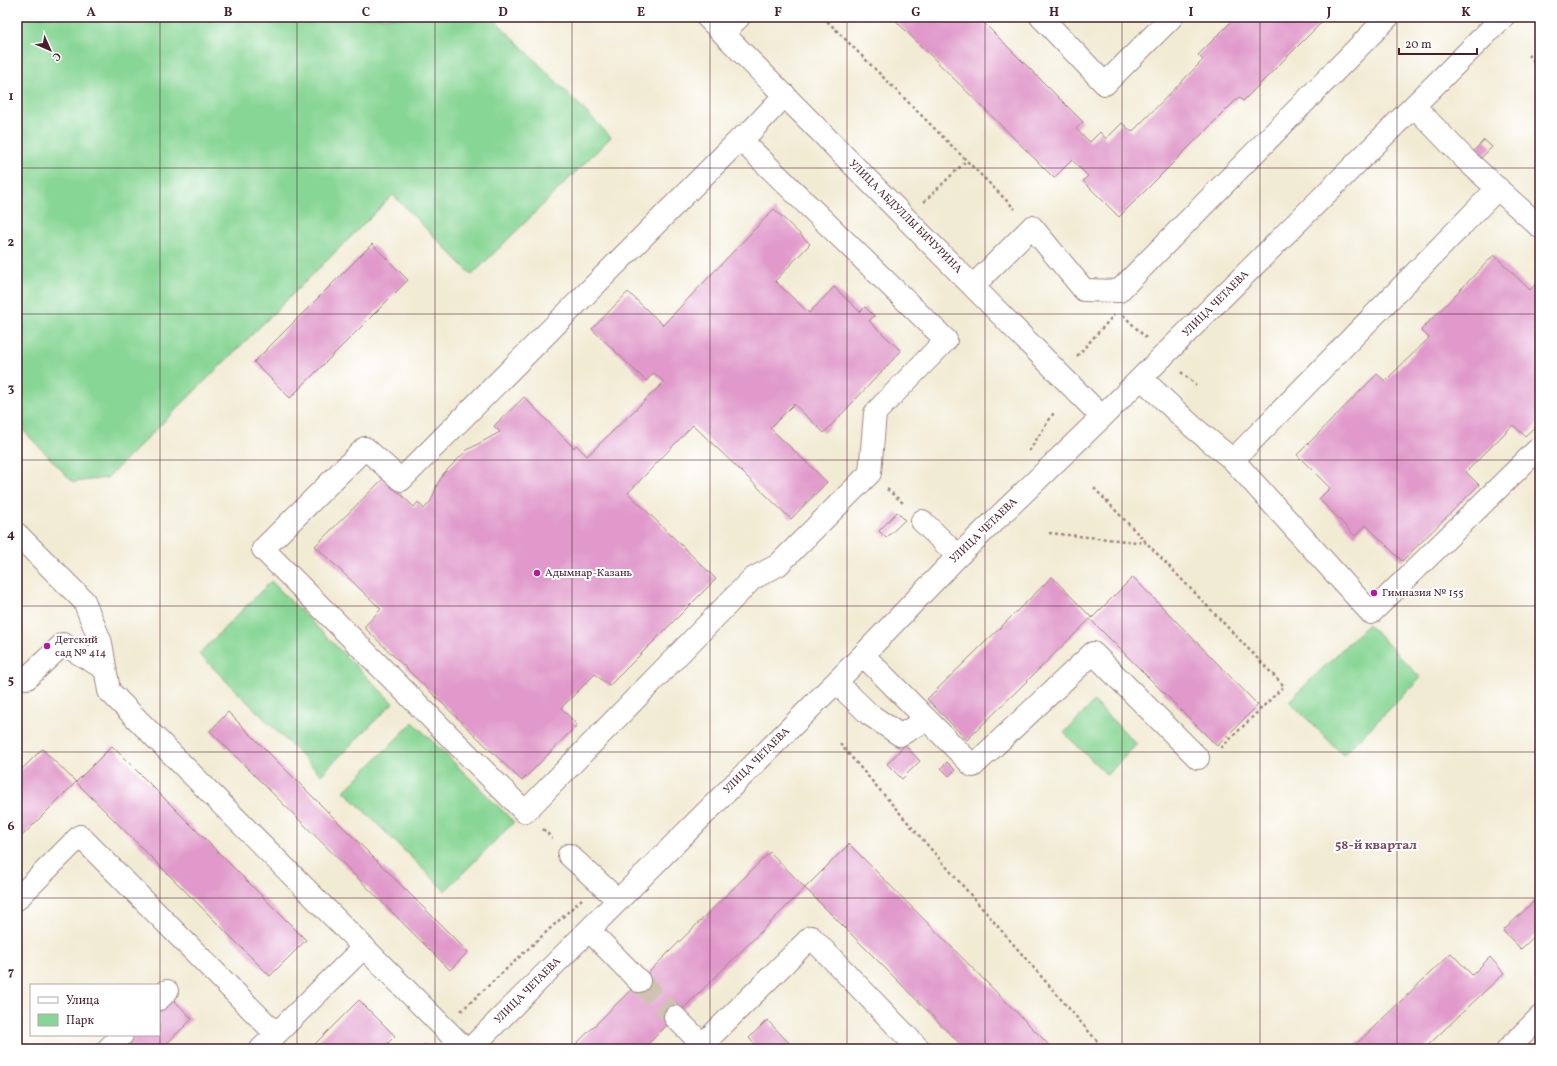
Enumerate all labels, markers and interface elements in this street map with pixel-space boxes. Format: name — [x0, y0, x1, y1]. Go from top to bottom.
text: A — [86, 4, 96, 22]
text: B — [224, 4, 233, 22]
text: C — [362, 4, 370, 22]
text: D — [498, 4, 508, 22]
text: E — [637, 4, 645, 22]
text: F — [774, 4, 782, 22]
text: G — [911, 4, 921, 22]
text: H — [1049, 4, 1059, 22]
text: I — [1189, 4, 1194, 22]
text: J — [1326, 4, 1332, 22]
text: K — [1461, 4, 1471, 22]
north arrow — [30, 30, 70, 70]
scale bar — [1399, 30, 1477, 56]
text: 20 m — [1405, 37, 1432, 53]
text: С — [48, 48, 64, 64]
text: 1 — [8, 88, 14, 106]
street label: УЛИЦА АБДУЛЛЫ БИЧУРИНА — [845, 157, 965, 277]
text: 2 — [8, 234, 15, 252]
street label: УЛИЦА ЧЕТАЕВА — [1179, 267, 1253, 341]
text: 3 — [8, 380, 15, 398]
street label: УЛИЦА ЧЕТАЕВА — [947, 495, 1021, 567]
text: 4 — [7, 526, 15, 544]
place label: Адымнар-Казань — [545, 566, 633, 581]
marker: Адымнар-Казань — [532, 568, 542, 578]
place label: Гимназия № 155 — [1382, 586, 1463, 601]
marker: Гимназия № 155 — [1369, 588, 1379, 598]
place label: Детский сад № 414 — [55, 633, 107, 661]
marker: Детский сад № 414 — [42, 641, 52, 651]
text: 5 — [8, 672, 14, 690]
street label: УЛИЦА ЧЕТАЕВА — [720, 724, 794, 798]
text: 6 — [7, 818, 15, 836]
district label: 58-й квартал — [1335, 837, 1417, 855]
street label: УЛИЦА ЧЕТАЕВА — [491, 954, 565, 1028]
text: 7 — [8, 964, 14, 982]
legend — [30, 984, 160, 1036]
text: Улица — [66, 993, 99, 1009]
text: Парк — [66, 1013, 94, 1029]

